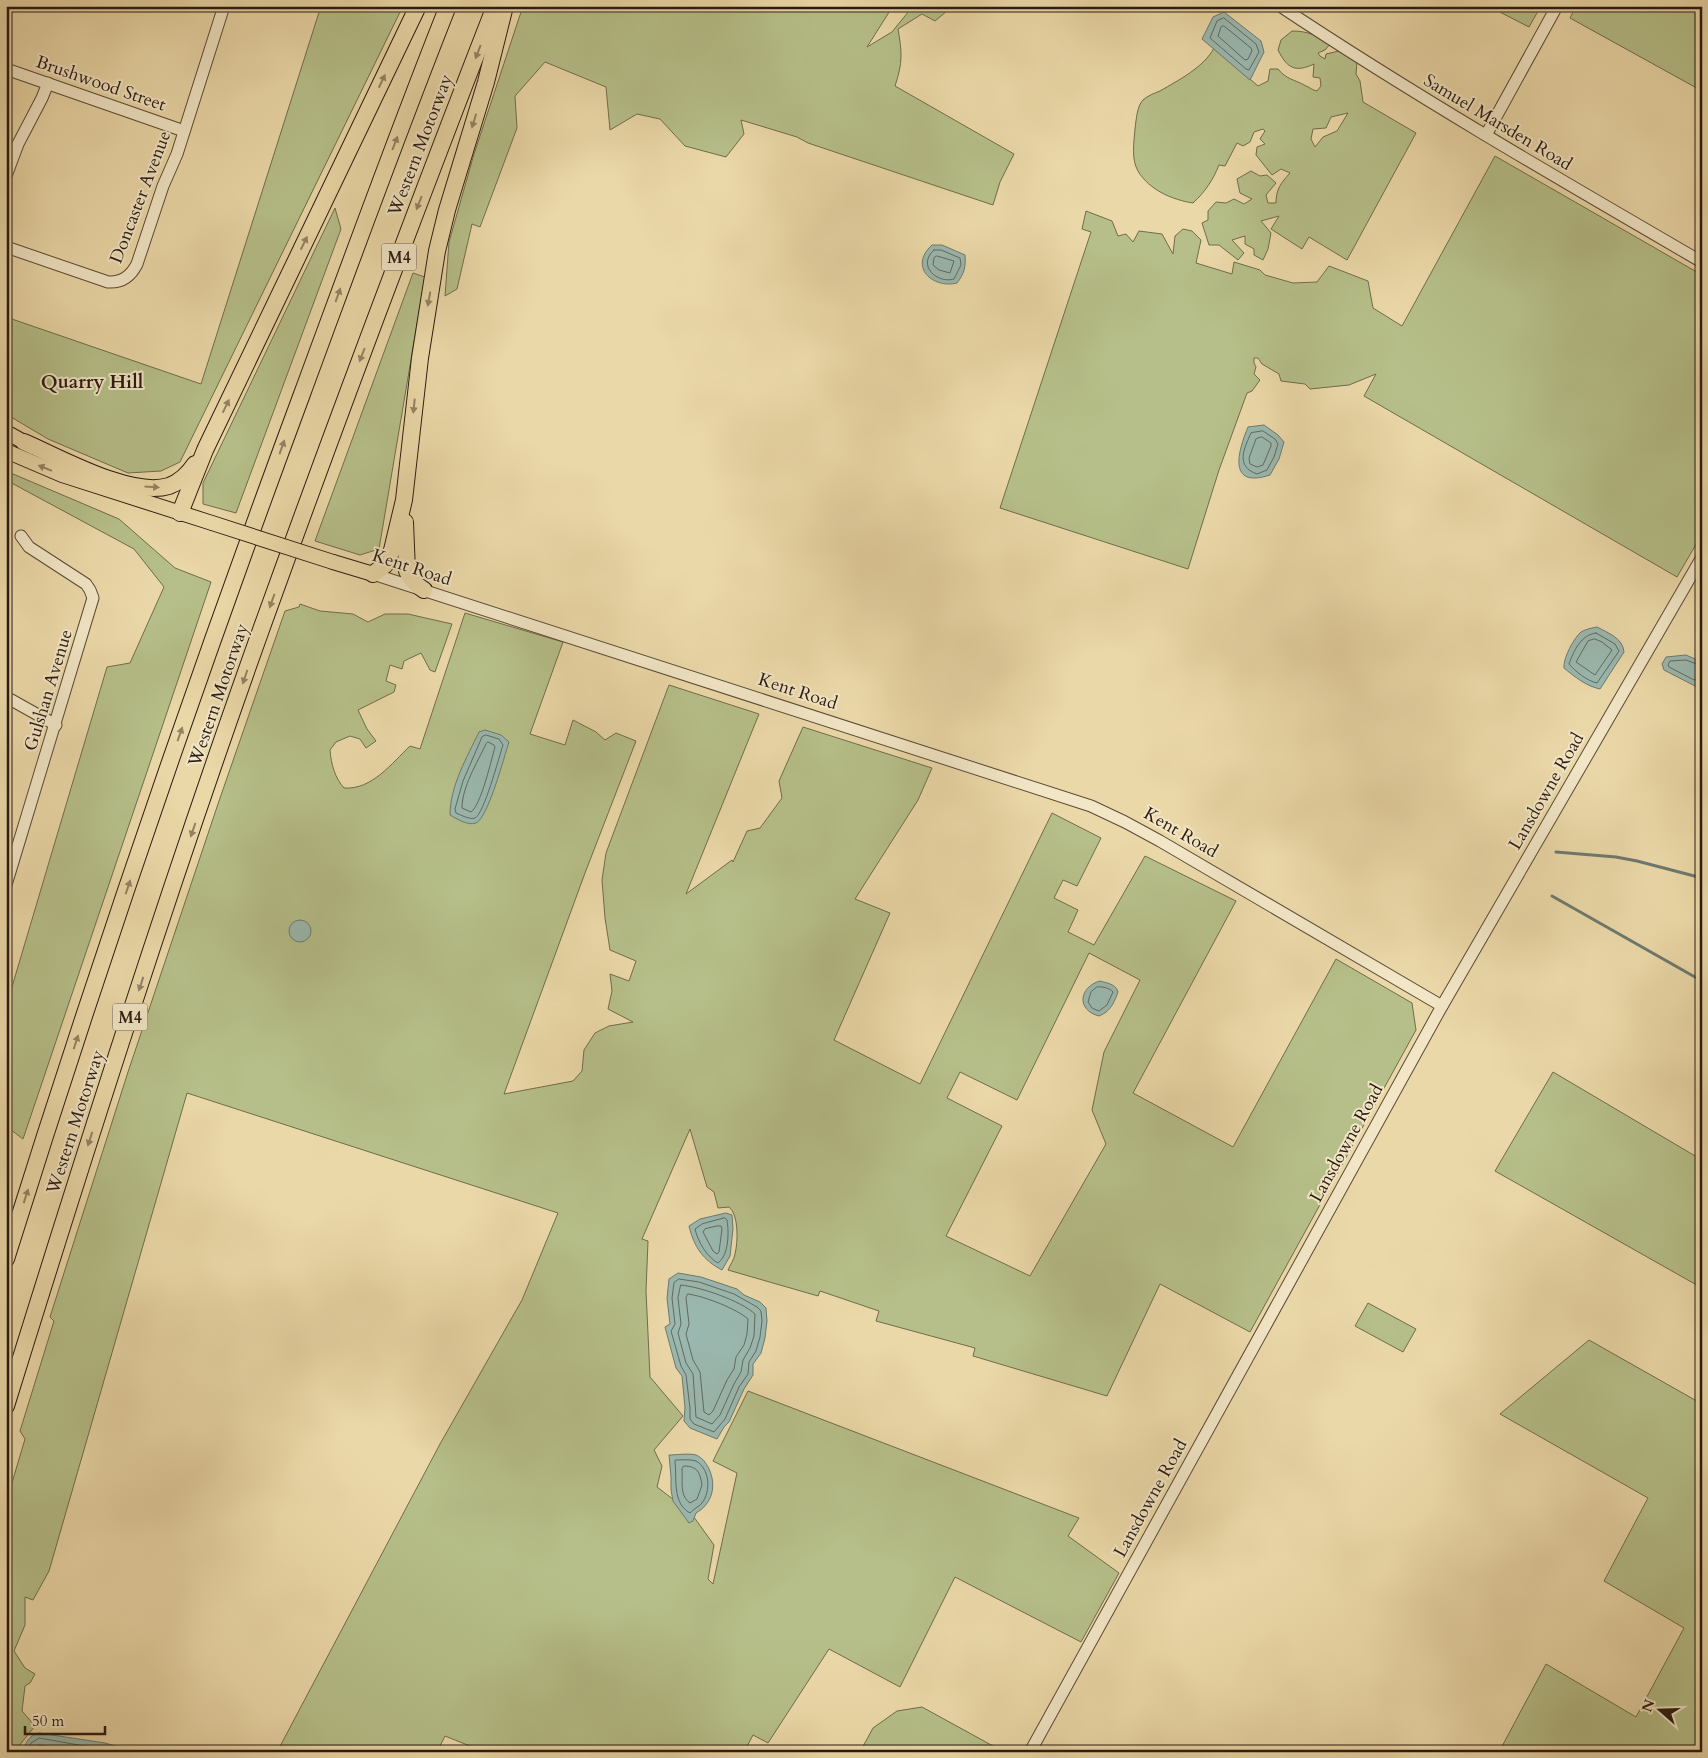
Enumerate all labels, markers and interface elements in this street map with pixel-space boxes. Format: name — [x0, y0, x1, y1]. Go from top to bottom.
one-way arrow — [473, 45, 481, 59]
street label: Brushwood Street — [32, 49, 170, 118]
street label: Samuel Marsden Road — [1419, 68, 1577, 177]
street label: Western Motorway — [382, 70, 459, 221]
one-way arrow — [379, 74, 387, 88]
one-way arrow — [469, 113, 477, 128]
street label: Doncaster Avenue — [104, 127, 177, 267]
one-way arrow — [391, 135, 399, 150]
one-way arrow — [415, 196, 423, 211]
one-way arrow — [300, 236, 309, 251]
road number: M4 — [382, 243, 416, 270]
one-way arrow — [334, 287, 342, 302]
one-way arrow — [425, 291, 433, 307]
one-way arrow — [358, 348, 365, 363]
district label: Quarry Hill — [41, 369, 144, 395]
one-way arrow — [223, 399, 231, 413]
one-way arrow — [410, 399, 418, 415]
one-way arrow — [279, 440, 286, 455]
one-way arrow — [37, 464, 52, 472]
one-way arrow — [144, 483, 160, 491]
street label: Kent Road — [369, 543, 455, 592]
one-way arrow — [268, 594, 275, 609]
street label: Western Motorway — [182, 620, 255, 771]
street label: Gulshan Avenue — [18, 626, 79, 754]
street label: Kent Road — [755, 667, 841, 716]
one-way arrow — [241, 669, 248, 684]
one-way arrow — [177, 726, 185, 741]
street label: Lansdowne Road — [1503, 728, 1590, 854]
street label: Kent Road — [1139, 801, 1223, 864]
one-way arrow — [188, 823, 196, 838]
one-way arrow — [125, 880, 132, 895]
one-way arrow — [137, 977, 144, 992]
road number: M4 — [112, 1004, 148, 1030]
one-way arrow — [73, 1034, 81, 1049]
street label: Western Motorway — [40, 1047, 111, 1198]
street label: Lansdowne Road — [1304, 1079, 1389, 1207]
one-way arrow — [86, 1132, 94, 1147]
one-way arrow — [22, 1188, 30, 1203]
street label: Lansdowne Road — [1108, 1434, 1193, 1562]
north arrow — [1636, 1686, 1686, 1736]
text: N — [1637, 1697, 1659, 1715]
scale bar — [25, 1703, 105, 1735]
text: 50 m — [32, 1711, 64, 1731]

